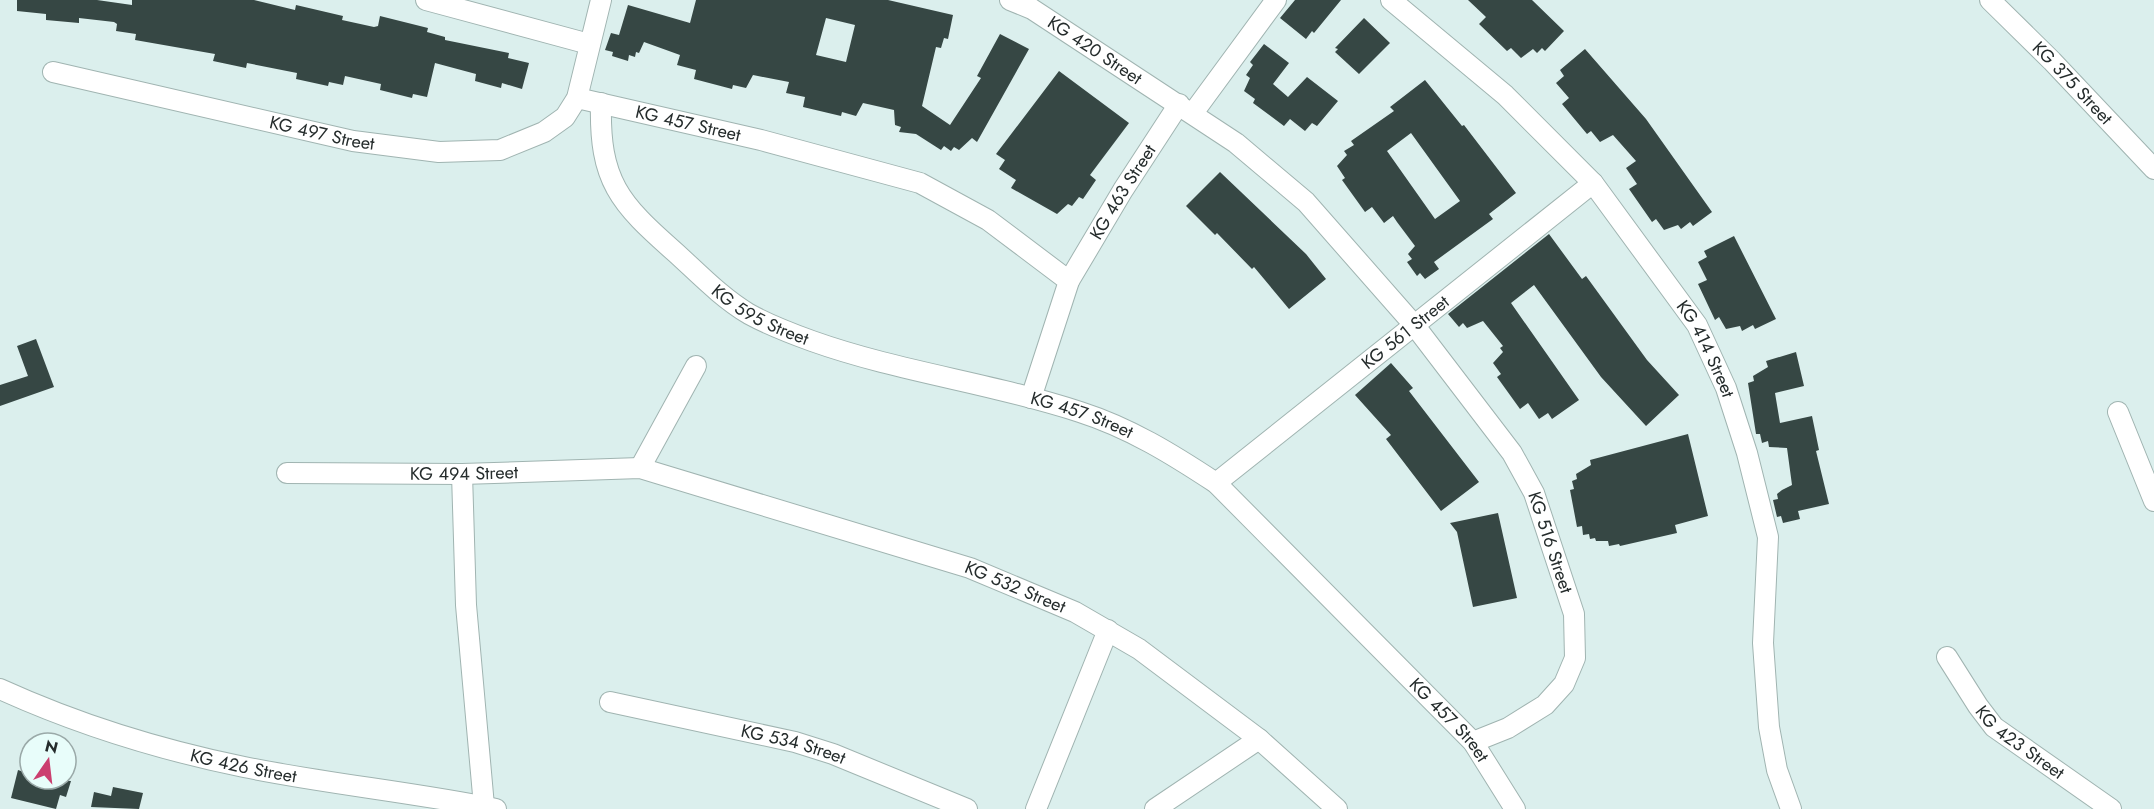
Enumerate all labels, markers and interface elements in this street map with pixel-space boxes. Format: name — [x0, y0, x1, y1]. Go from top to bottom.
street label: KG 420 Street — [1042, 10, 1148, 91]
street label: KG 375 Street — [2026, 36, 2119, 131]
street label: KG 457 Street — [633, 99, 744, 148]
street label: KG 497 Street — [267, 109, 377, 157]
street label: KG 463 Street — [1083, 139, 1163, 245]
street label: KG 595 Street — [706, 278, 813, 352]
street label: KG 561 Street — [1356, 289, 1455, 375]
street label: KG 414 Street — [1670, 295, 1741, 401]
street label: KG 457 Street — [1028, 385, 1138, 445]
street label: KG 494 Street — [410, 459, 519, 487]
street label: KG 516 Street — [1521, 488, 1579, 597]
street label: KG 532 Street — [961, 554, 1070, 620]
street label: KG 457 Street — [1403, 672, 1496, 768]
street label: KG 423 Street — [1969, 700, 2070, 786]
street label: KG 534 Street — [738, 718, 850, 771]
north arrow — [18, 731, 78, 791]
text: N — [43, 734, 60, 760]
street label: KG 426 Street — [187, 742, 299, 790]

